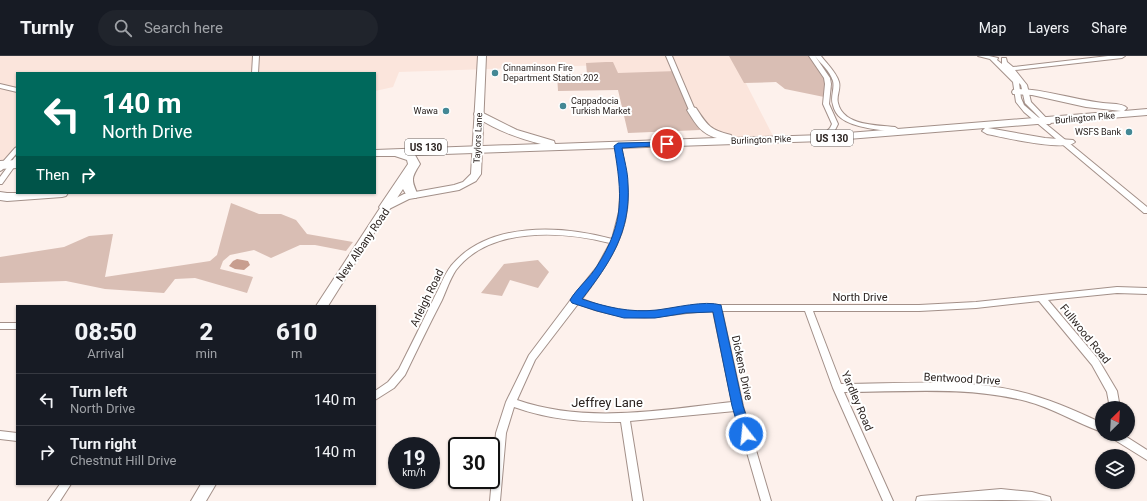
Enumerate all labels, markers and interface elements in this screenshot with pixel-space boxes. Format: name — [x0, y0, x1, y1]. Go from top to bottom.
search box — [98, 10, 378, 46]
text: Turnly — [20, 16, 74, 39]
icon: search — [112, 17, 134, 39]
text: Search here — [144, 19, 223, 37]
text: Map — [979, 20, 1006, 36]
text: Layers — [1028, 20, 1069, 36]
text: Share — [1091, 20, 1127, 36]
place label: Cinnaminson Fire Department Station 202 — [503, 63, 598, 83]
marker: Cinnaminson Fire Department Station 202 — [490, 68, 500, 78]
text: 140 m — [102, 87, 181, 120]
icon: left — [36, 88, 88, 140]
place label: Cappadocia Turkish Market — [571, 96, 631, 116]
marker: Cappadocia Turkish Market — [558, 101, 568, 111]
place label: Wawa — [414, 106, 438, 116]
marker: Wawa — [441, 106, 451, 116]
street label: Burlington Pike — [1055, 110, 1116, 126]
street label: Taylors Lane — [472, 112, 484, 164]
text: North Drive — [102, 121, 192, 142]
pin — [650, 127, 684, 161]
place label: WSFS Bank — [1075, 127, 1121, 137]
marker: WSFS Bank — [1124, 127, 1134, 137]
road number: US 130 — [811, 130, 853, 146]
icon: arrive — [656, 133, 678, 155]
street label: Burlington Pike — [731, 134, 792, 146]
road number: US 130 — [405, 139, 447, 155]
icon: right — [77, 164, 99, 186]
text: Then — [36, 166, 69, 184]
street label: New Albany Road — [334, 206, 392, 284]
street label: Arleigh Road — [408, 267, 446, 329]
street label: North Drive — [832, 291, 888, 304]
street label: Fullwood Road — [1057, 302, 1113, 366]
text: 08:50 — [75, 318, 137, 346]
text: 2 — [199, 318, 213, 346]
text: 610 — [276, 318, 317, 346]
street label: Dickens Drive — [729, 334, 755, 402]
text: Arrival — [87, 346, 124, 361]
text: min — [196, 346, 217, 361]
text: m — [291, 346, 302, 361]
street label: Yardley Road — [839, 369, 875, 433]
street label: Bentwood Drive — [923, 370, 1001, 388]
text: Turn left — [70, 383, 127, 401]
icon: left — [36, 389, 58, 411]
text: 140 m — [314, 391, 356, 409]
street label: Jeffrey Lane — [571, 395, 643, 410]
text: North Drive — [70, 401, 135, 416]
north arrow — [1095, 401, 1135, 441]
map controls — [1095, 401, 1135, 489]
position arrow — [725, 413, 767, 455]
text: Turn right — [70, 435, 136, 453]
speed limit sign: 30 — [448, 437, 500, 489]
icon: right — [36, 441, 58, 463]
text: 140 m — [314, 443, 356, 461]
text: 19 — [403, 446, 425, 470]
button: layers — [1095, 449, 1135, 489]
text: Chestnut Hill Drive — [70, 453, 177, 468]
text: km/h — [402, 467, 426, 478]

